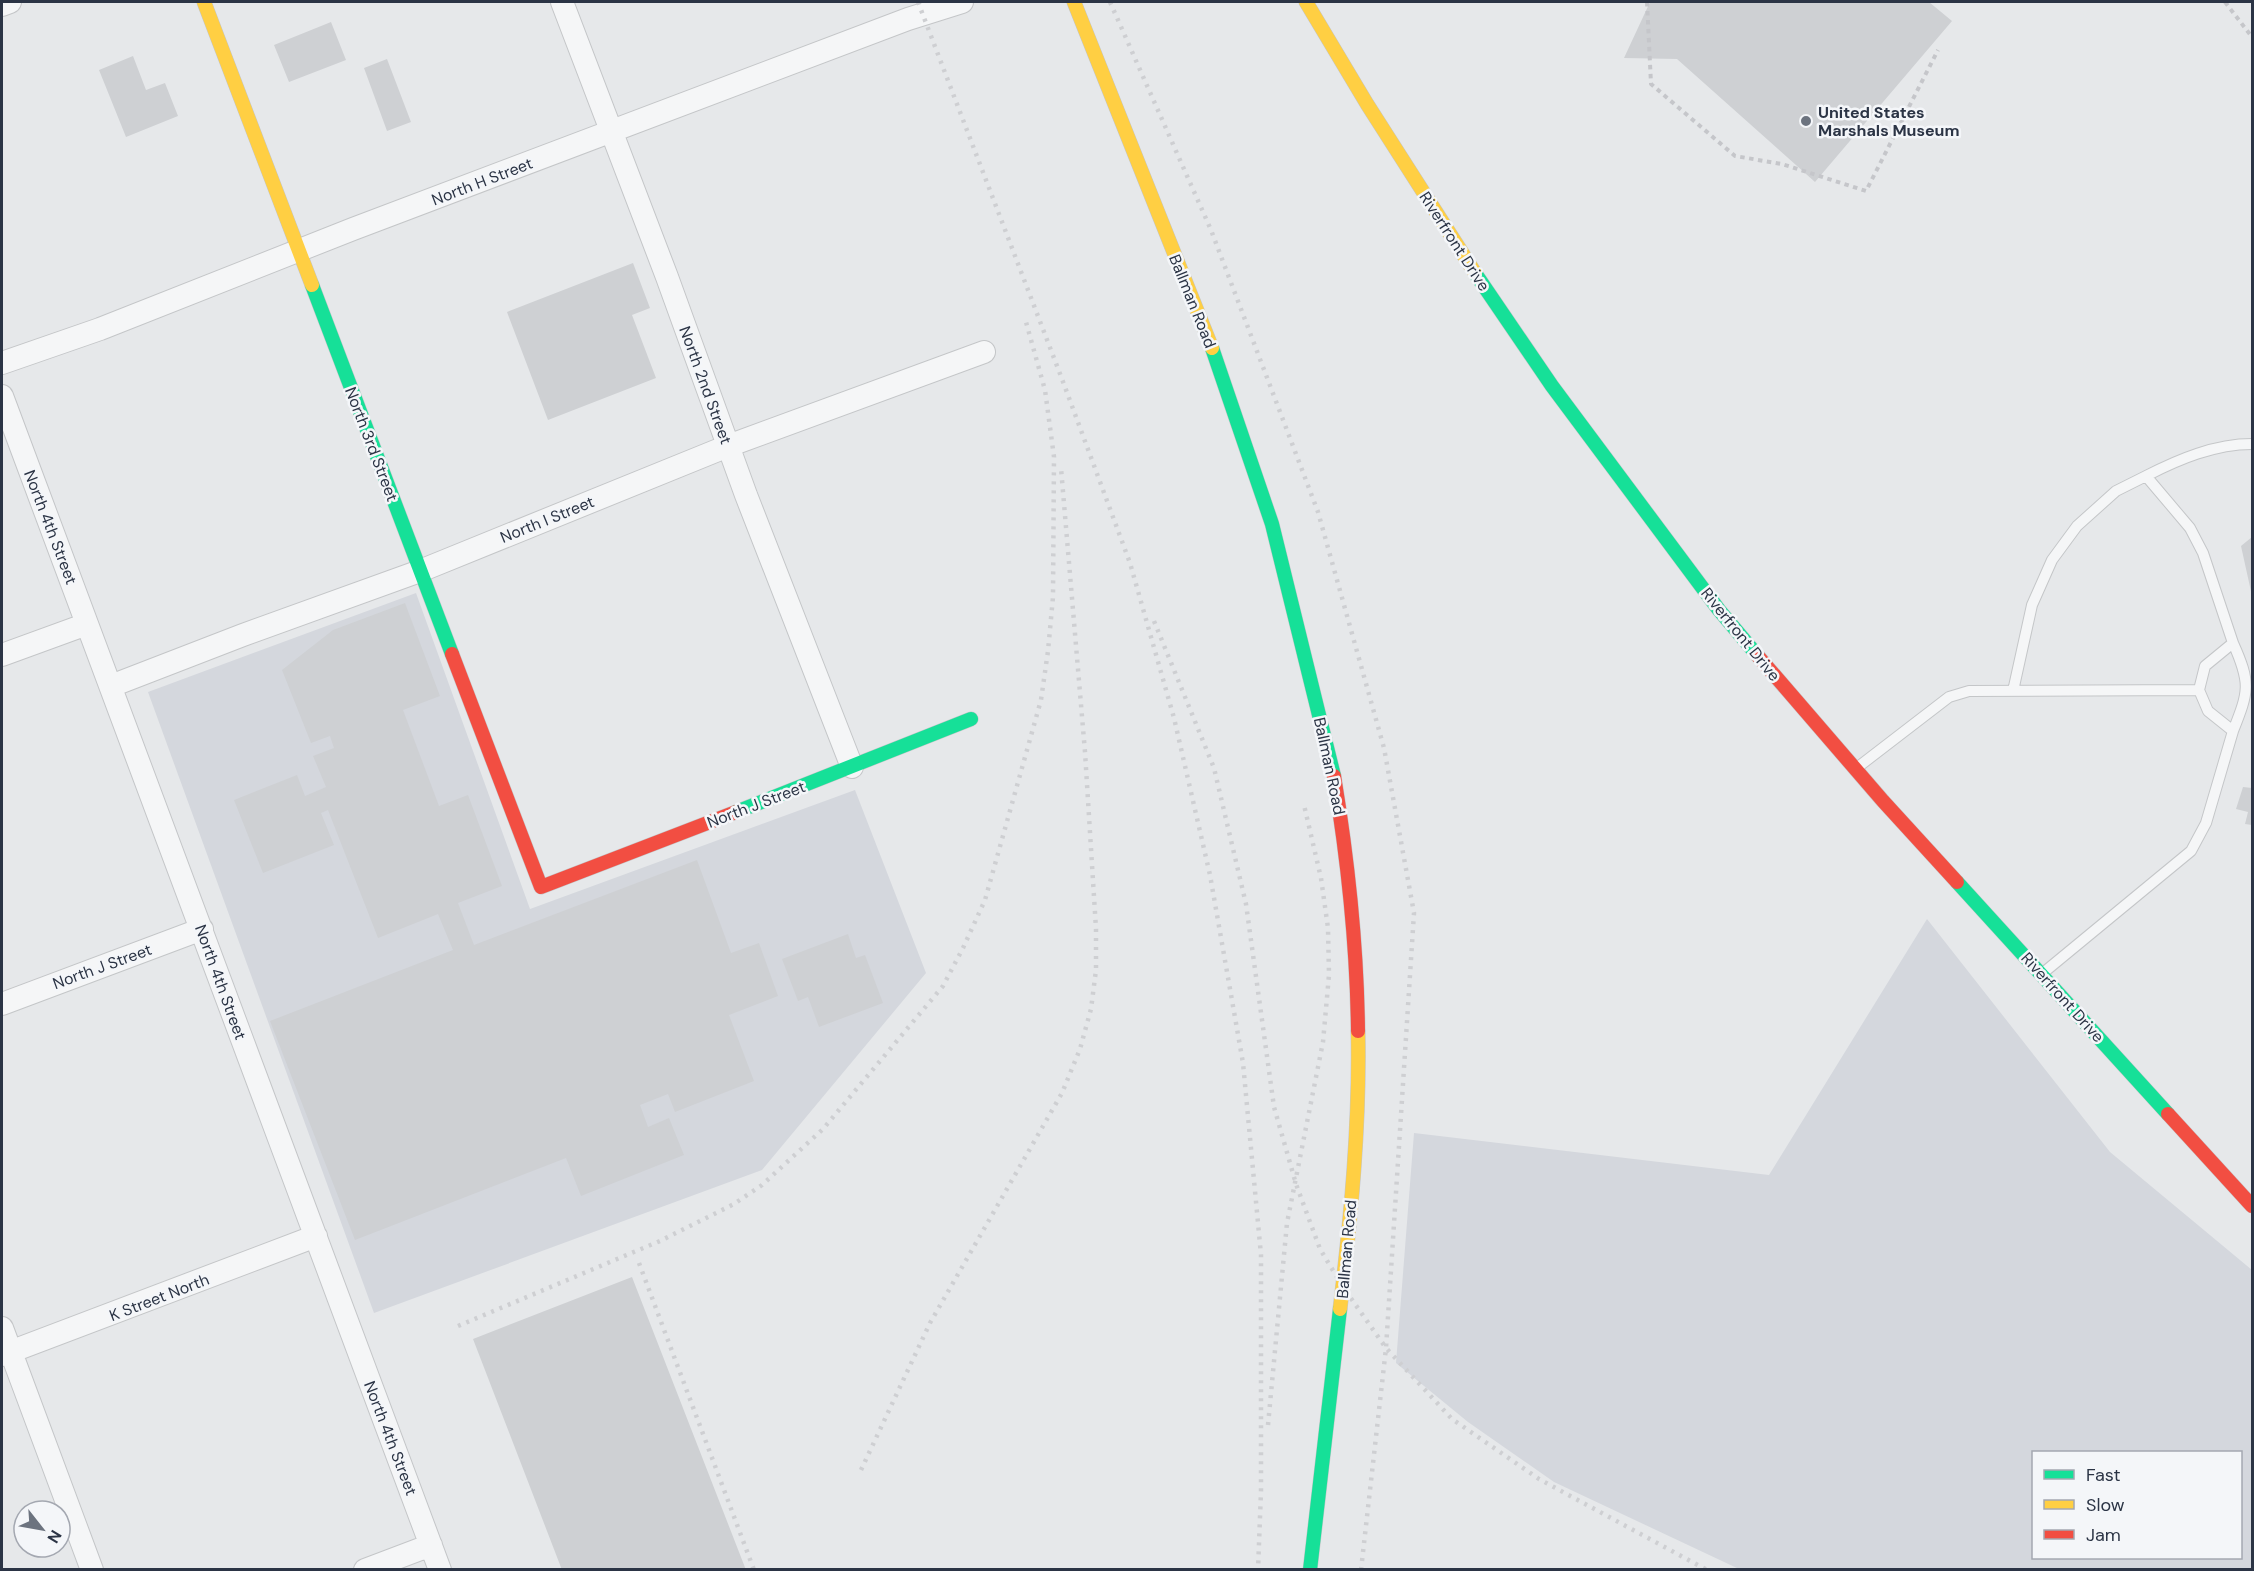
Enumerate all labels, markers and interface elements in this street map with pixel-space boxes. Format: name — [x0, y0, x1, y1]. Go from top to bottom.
place label: United States Marshals Museum — [1818, 102, 1960, 141]
marker: United States Marshals Museum — [1799, 114, 1813, 128]
street label: North H Street — [429, 153, 536, 210]
street label: Riverfront Drive — [1415, 188, 1495, 295]
street label: Ballman Road — [1164, 251, 1221, 351]
street label: North 2nd Street — [674, 323, 737, 447]
street label: North 3rd Street — [340, 384, 403, 504]
street label: North 4th Street — [19, 467, 82, 587]
street label: North I Street — [497, 491, 597, 548]
street label: Riverfront Drive — [1696, 583, 1785, 685]
street label: Ballman Road — [1309, 715, 1350, 817]
street label: North J Street — [704, 776, 808, 833]
street label: North 4th Street — [190, 922, 251, 1043]
street label: North J Street — [50, 939, 155, 994]
street label: Riverfront Drive — [2017, 948, 2109, 1047]
street label: Ballman Road — [1332, 1199, 1361, 1299]
street label: K Street North — [106, 1269, 212, 1326]
street label: North 4th Street — [359, 1378, 422, 1498]
legend — [2032, 1451, 2242, 1559]
text: Fast — [2086, 1463, 2121, 1487]
text: Slow — [2086, 1493, 2125, 1517]
north arrow — [12, 1499, 72, 1559]
text: Jam — [2086, 1523, 2121, 1547]
text: N — [42, 1526, 66, 1547]

